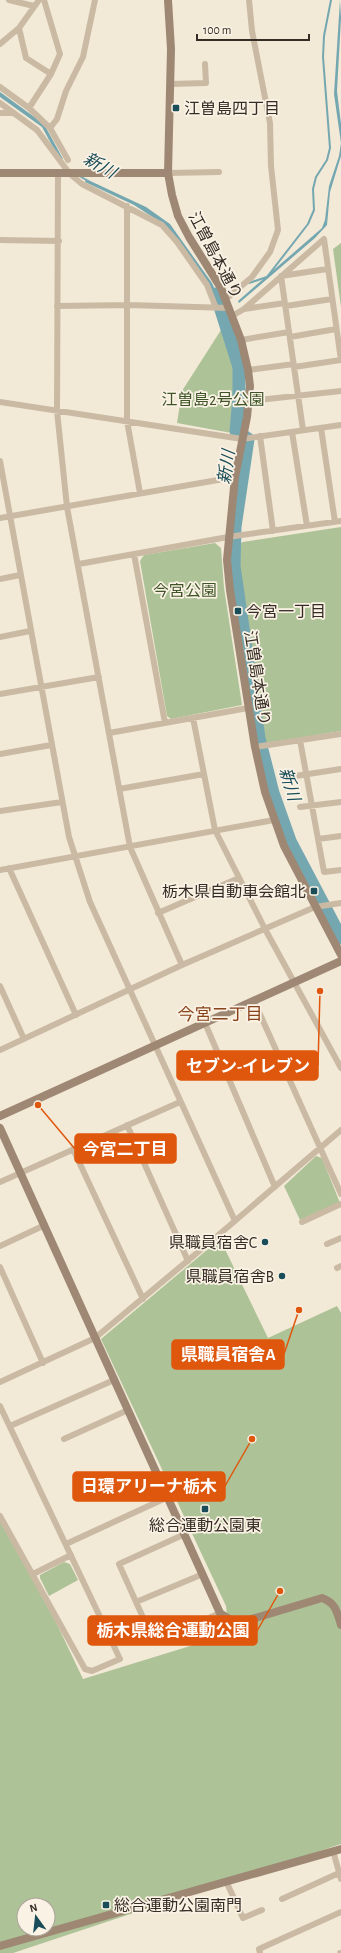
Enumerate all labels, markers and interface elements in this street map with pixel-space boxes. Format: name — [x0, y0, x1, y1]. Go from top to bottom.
scale bar — [197, 16, 309, 42]
text: 100 m — [203, 24, 231, 36]
place label: 江曽島四丁目 — [184, 100, 280, 117]
marker: 江曽島四丁目 — [171, 103, 181, 113]
water label: 新川 — [81, 149, 121, 182]
street label: 江曽島本通り — [186, 209, 246, 302]
park label: 江曽島2号公園 — [161, 391, 265, 408]
water label: 新川 — [215, 447, 238, 485]
park label: 今宮公園 — [153, 582, 217, 599]
place label: 今宮一丁目 — [246, 604, 326, 620]
marker: 今宮一丁目 — [233, 606, 243, 616]
street label: 江曽島本通り — [242, 629, 273, 727]
water label: 新川 — [276, 765, 304, 805]
place label: 栃木県自動車会館北 — [162, 883, 306, 900]
marker: 栃木県自動車会館北 — [309, 886, 319, 896]
district label: 今宮二丁目 — [178, 1006, 263, 1023]
callout: セブン-イレブン — [177, 1051, 318, 1080]
text: セブン-イレブン — [186, 1057, 310, 1075]
callout: 今宮二丁目 — [75, 1134, 176, 1163]
text: 今宮二丁目 — [83, 1141, 168, 1158]
place label: 県職員宿舎C — [169, 1235, 257, 1251]
marker: 県職員宿舎C — [260, 1237, 270, 1247]
place label: 県職員宿舎B — [185, 1269, 274, 1285]
marker: 県職員宿舎B — [277, 1271, 287, 1281]
callout: 県職員宿舎A — [172, 1340, 284, 1369]
text: 県職員宿舎A — [180, 1345, 276, 1363]
callout: 日環アリーナ栃木 — [73, 1472, 225, 1501]
text: 日環アリーナ栃木 — [81, 1478, 217, 1495]
marker: 総合運動公園東 — [200, 1504, 210, 1514]
place label: 総合運動公園東 — [149, 1517, 261, 1534]
callout: 栃木県総合運動公園 — [88, 1616, 257, 1645]
text: 栃木県総合運動公園 — [97, 1621, 250, 1639]
north arrow — [16, 1897, 56, 1937]
place label: 総合運動公園南門 — [114, 1897, 242, 1914]
marker: 総合運動公園南門 — [101, 1900, 111, 1910]
text: N — [28, 1902, 39, 1914]

